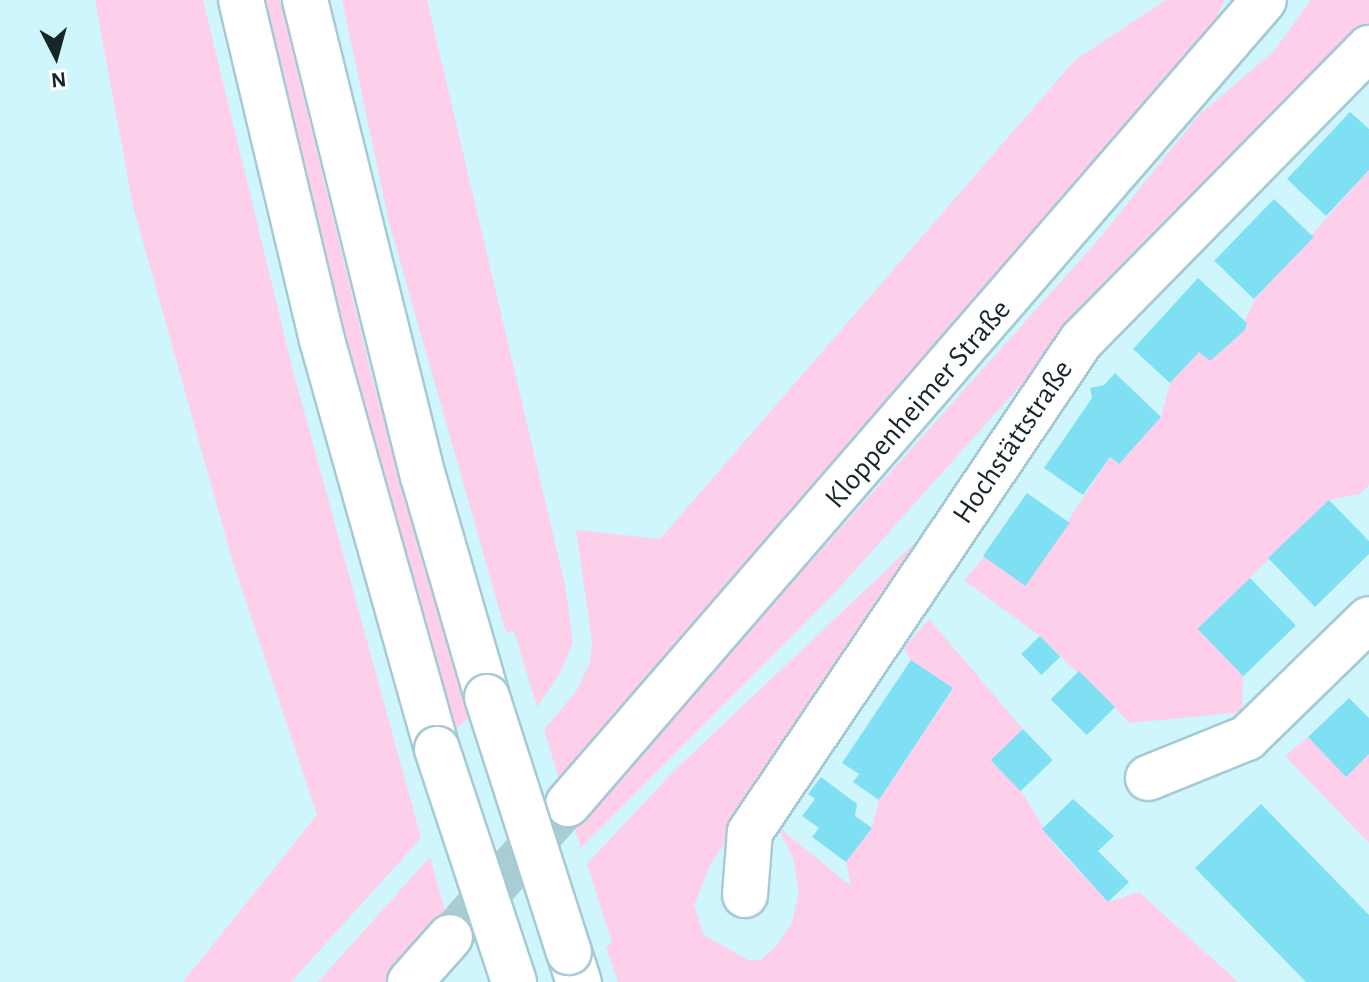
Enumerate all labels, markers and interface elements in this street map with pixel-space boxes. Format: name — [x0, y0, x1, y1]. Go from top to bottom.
north arrow — [16, 16, 96, 96]
text: N — [50, 68, 67, 92]
street label: Kloppenheimer Straße — [817, 292, 1019, 516]
street label: Hochstättstraße — [945, 353, 1081, 531]

